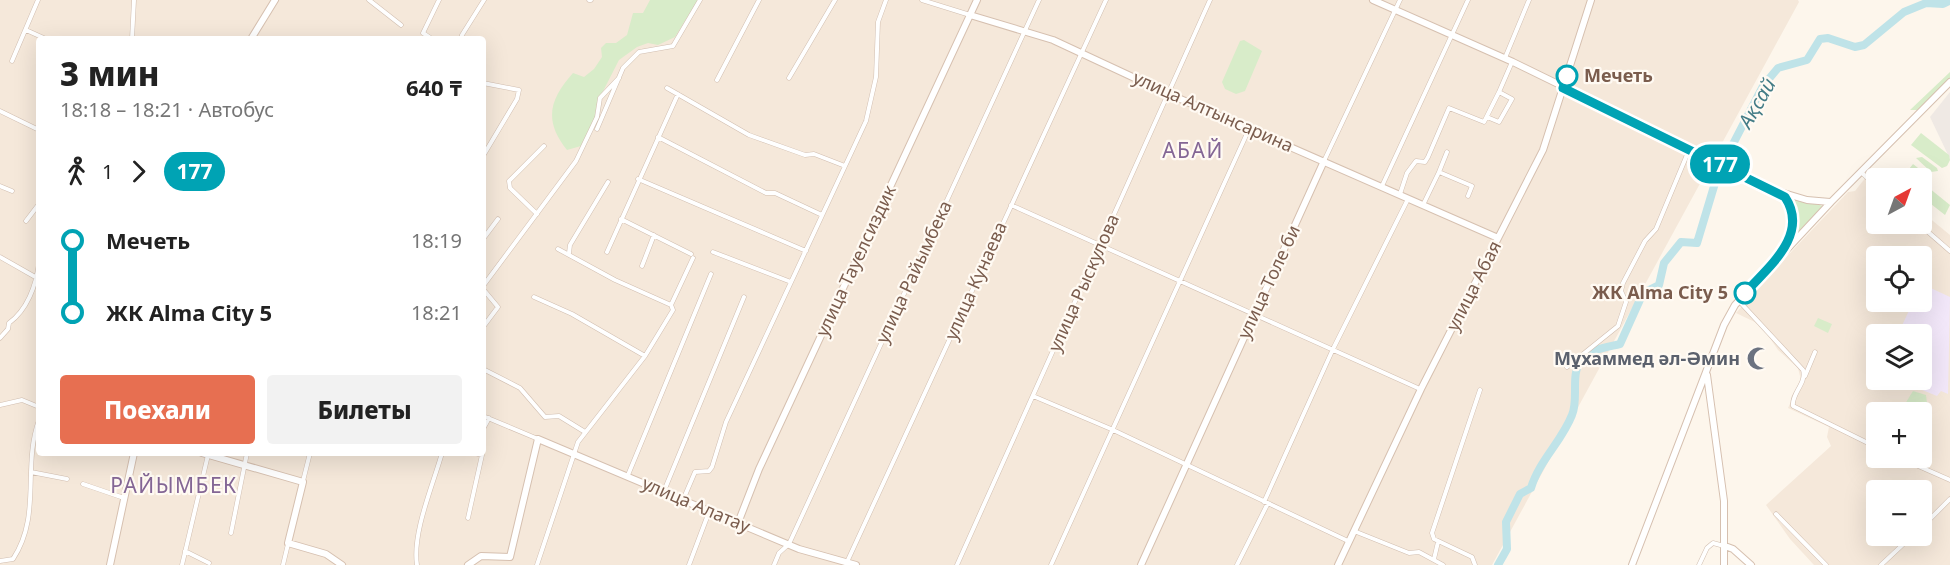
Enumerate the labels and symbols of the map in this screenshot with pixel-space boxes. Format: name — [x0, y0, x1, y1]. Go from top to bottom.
place label: Мечеть — [1584, 63, 1653, 87]
street label: улица Алтынсарина — [1130, 65, 1297, 157]
marker: Мечеть — [1556, 65, 1578, 87]
water label: Ақсай — [1731, 73, 1782, 134]
district label: АБАЙ — [1162, 136, 1224, 164]
line badge: 177 — [1686, 144, 1754, 184]
north arrow — [1866, 168, 1932, 234]
street label: улица Тауелсиздик — [809, 181, 901, 340]
street label: улица Райымбека — [870, 196, 957, 347]
street label: улица Рыскулова — [1042, 210, 1124, 355]
street label: улица Кунаева — [938, 218, 1012, 344]
street label: улица Толе би — [1231, 221, 1305, 342]
street label: улица Абая — [1440, 236, 1506, 335]
place label: ЖК Alma City 5 — [1592, 280, 1728, 304]
marker: ЖК Alma City 5 — [1734, 282, 1756, 304]
place label: Мұхаммед әл-Әмин — [1554, 346, 1740, 370]
mosque icon: Мұхаммед әл-Әмин — [1745, 346, 1771, 372]
district label: РАЙЫМБЕК — [110, 471, 238, 499]
street label: улица Алатау — [639, 471, 755, 538]

